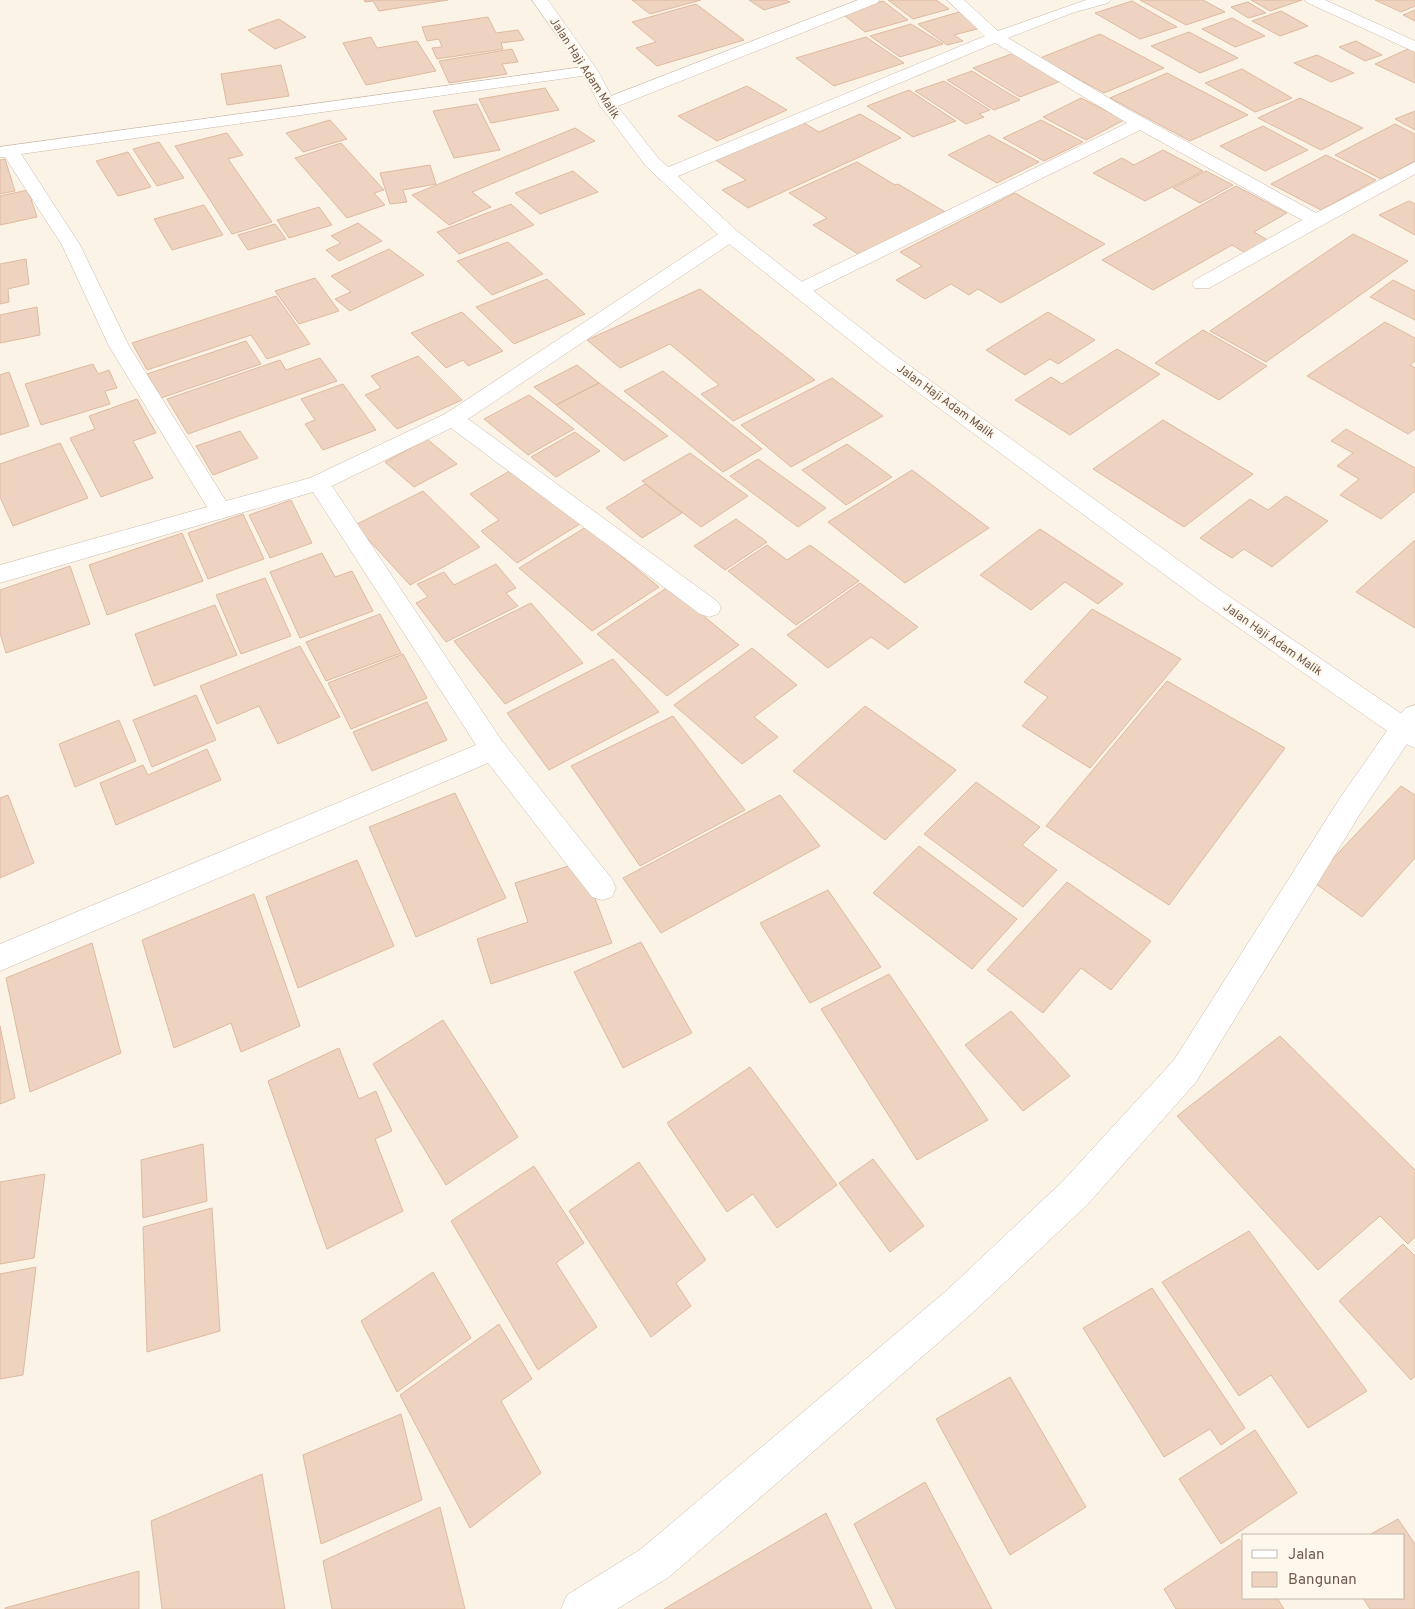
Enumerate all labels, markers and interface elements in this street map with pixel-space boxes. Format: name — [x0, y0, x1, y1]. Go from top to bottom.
street label: Jalan Haji Adam Malik — [545, 15, 623, 122]
street label: Jalan Haji Adam Malik — [893, 361, 998, 443]
street label: Jalan Haji Adam Malik — [1220, 600, 1325, 680]
legend — [1242, 1534, 1405, 1599]
text: Jalan — [1288, 1546, 1325, 1565]
text: Bangunan — [1288, 1571, 1357, 1590]

